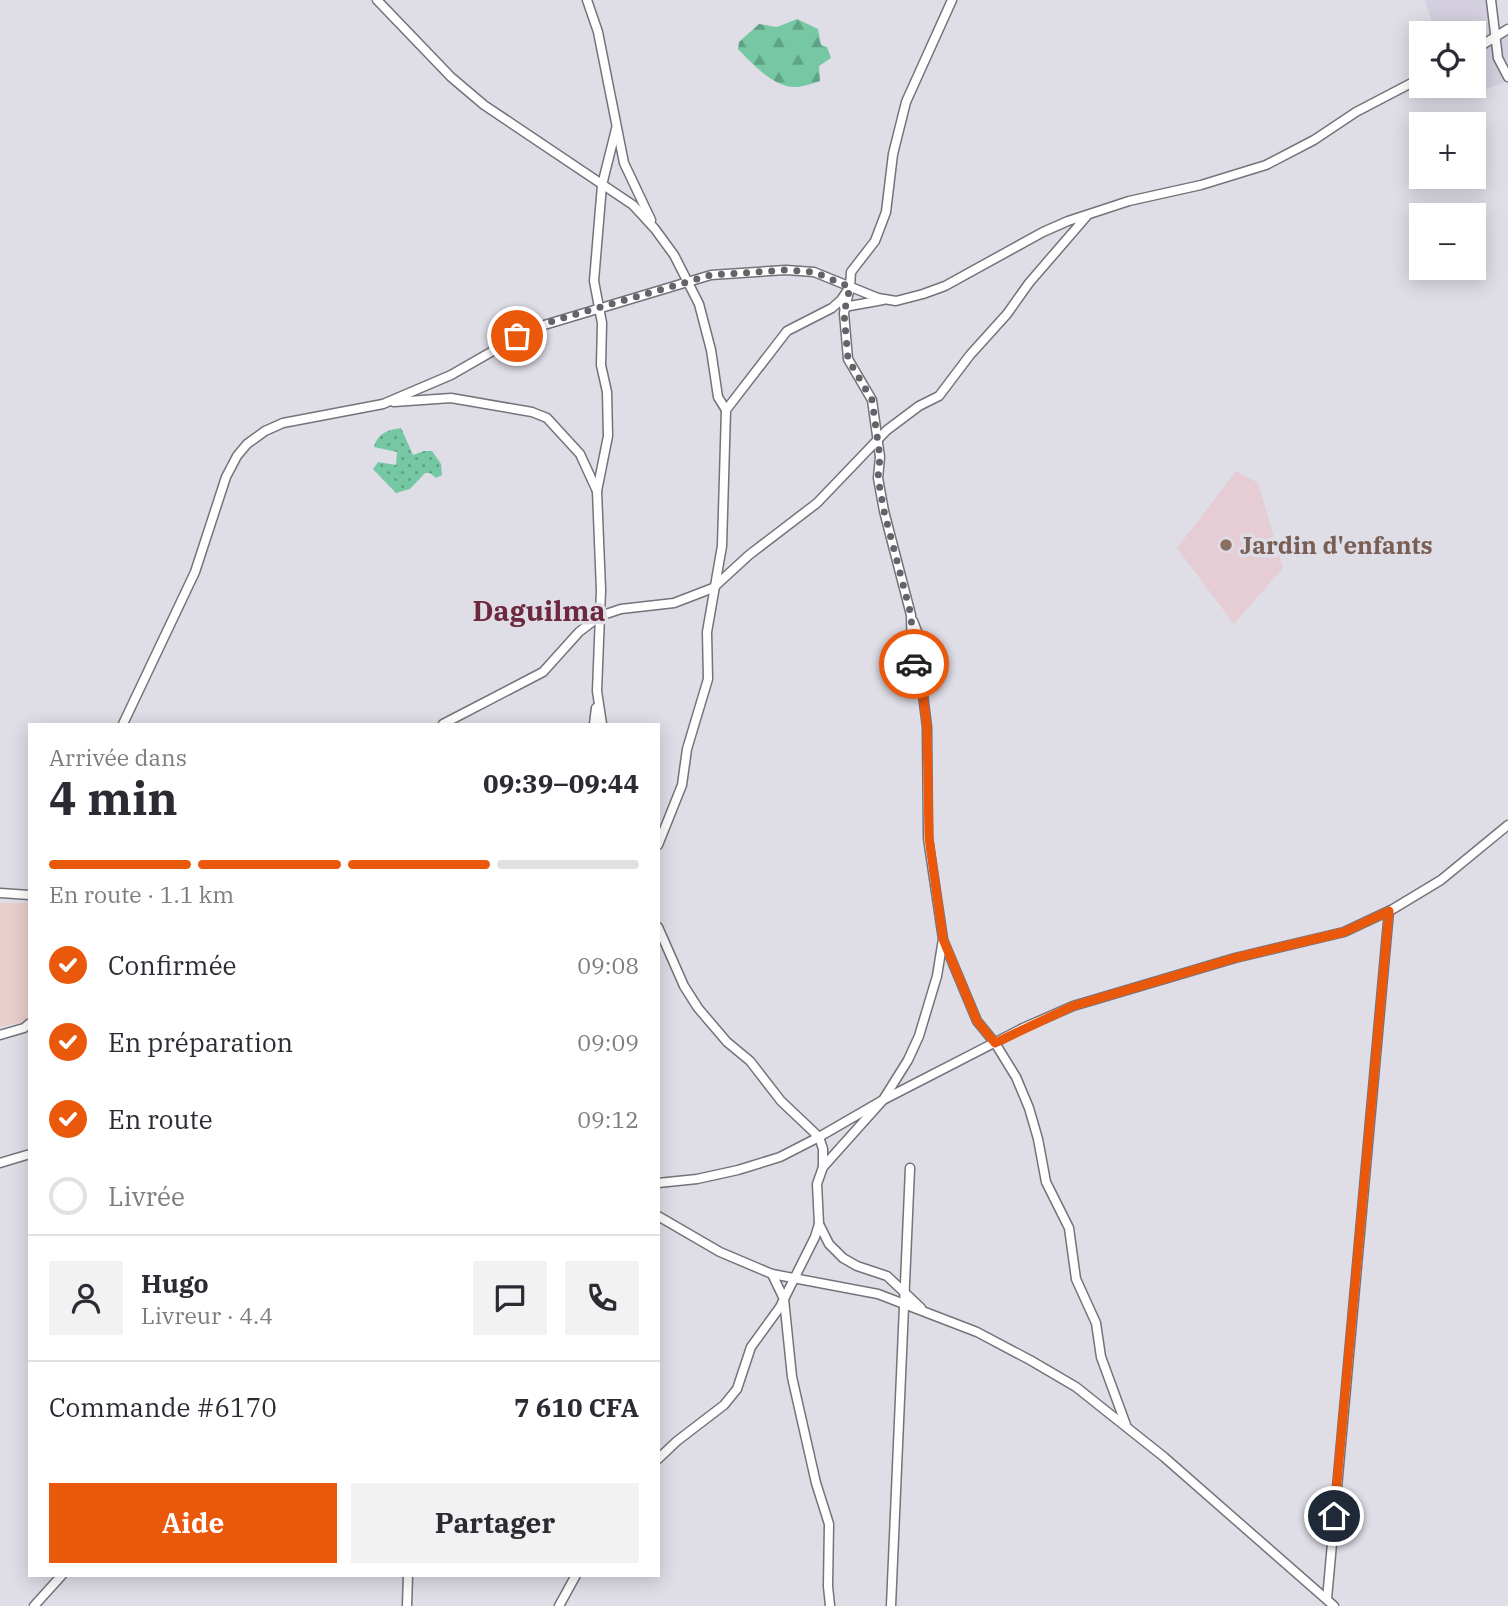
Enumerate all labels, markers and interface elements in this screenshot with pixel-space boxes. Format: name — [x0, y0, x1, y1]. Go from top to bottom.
map controls — [1409, 21, 1486, 280]
button: locate — [1409, 21, 1486, 98]
button: + — [1409, 112, 1486, 189]
button: − — [1409, 203, 1486, 280]
pin — [487, 306, 547, 366]
icon: bag — [498, 317, 536, 355]
place label: Jardin d'enfants — [1240, 529, 1433, 561]
marker: Jardin d'enfants — [1218, 537, 1234, 553]
district label: Daguilma — [472, 592, 606, 629]
courier — [879, 629, 949, 699]
icon: car — [895, 645, 933, 683]
text: Arrivée dans — [49, 742, 187, 772]
text: 09:39–09:44 — [483, 766, 639, 800]
text: 4 min — [49, 768, 178, 828]
text: En route · 1.1 km — [49, 879, 234, 909]
icon: check — [49, 946, 87, 984]
text: Confirmée — [108, 948, 237, 982]
text: 09:08 — [577, 950, 639, 980]
icon: check — [49, 1023, 87, 1061]
text: En préparation — [108, 1025, 293, 1059]
text: 09:09 — [577, 1027, 639, 1057]
icon: check — [49, 1100, 87, 1138]
text: En route — [108, 1102, 213, 1136]
text: 09:12 — [577, 1104, 639, 1134]
text: Livrée — [108, 1179, 185, 1213]
button: person — [49, 1261, 123, 1335]
button: chat — [473, 1261, 547, 1335]
button: phone — [565, 1261, 639, 1335]
text: Hugo — [141, 1266, 209, 1300]
text: Livreur · 4.4 — [141, 1300, 273, 1330]
text: Commande #6170 — [49, 1390, 277, 1424]
text: 7 610 CFA — [514, 1390, 639, 1424]
button: Aide — [49, 1483, 337, 1563]
button: Partager — [351, 1483, 639, 1563]
pin — [1304, 1486, 1364, 1546]
icon: home — [1315, 1497, 1353, 1535]

